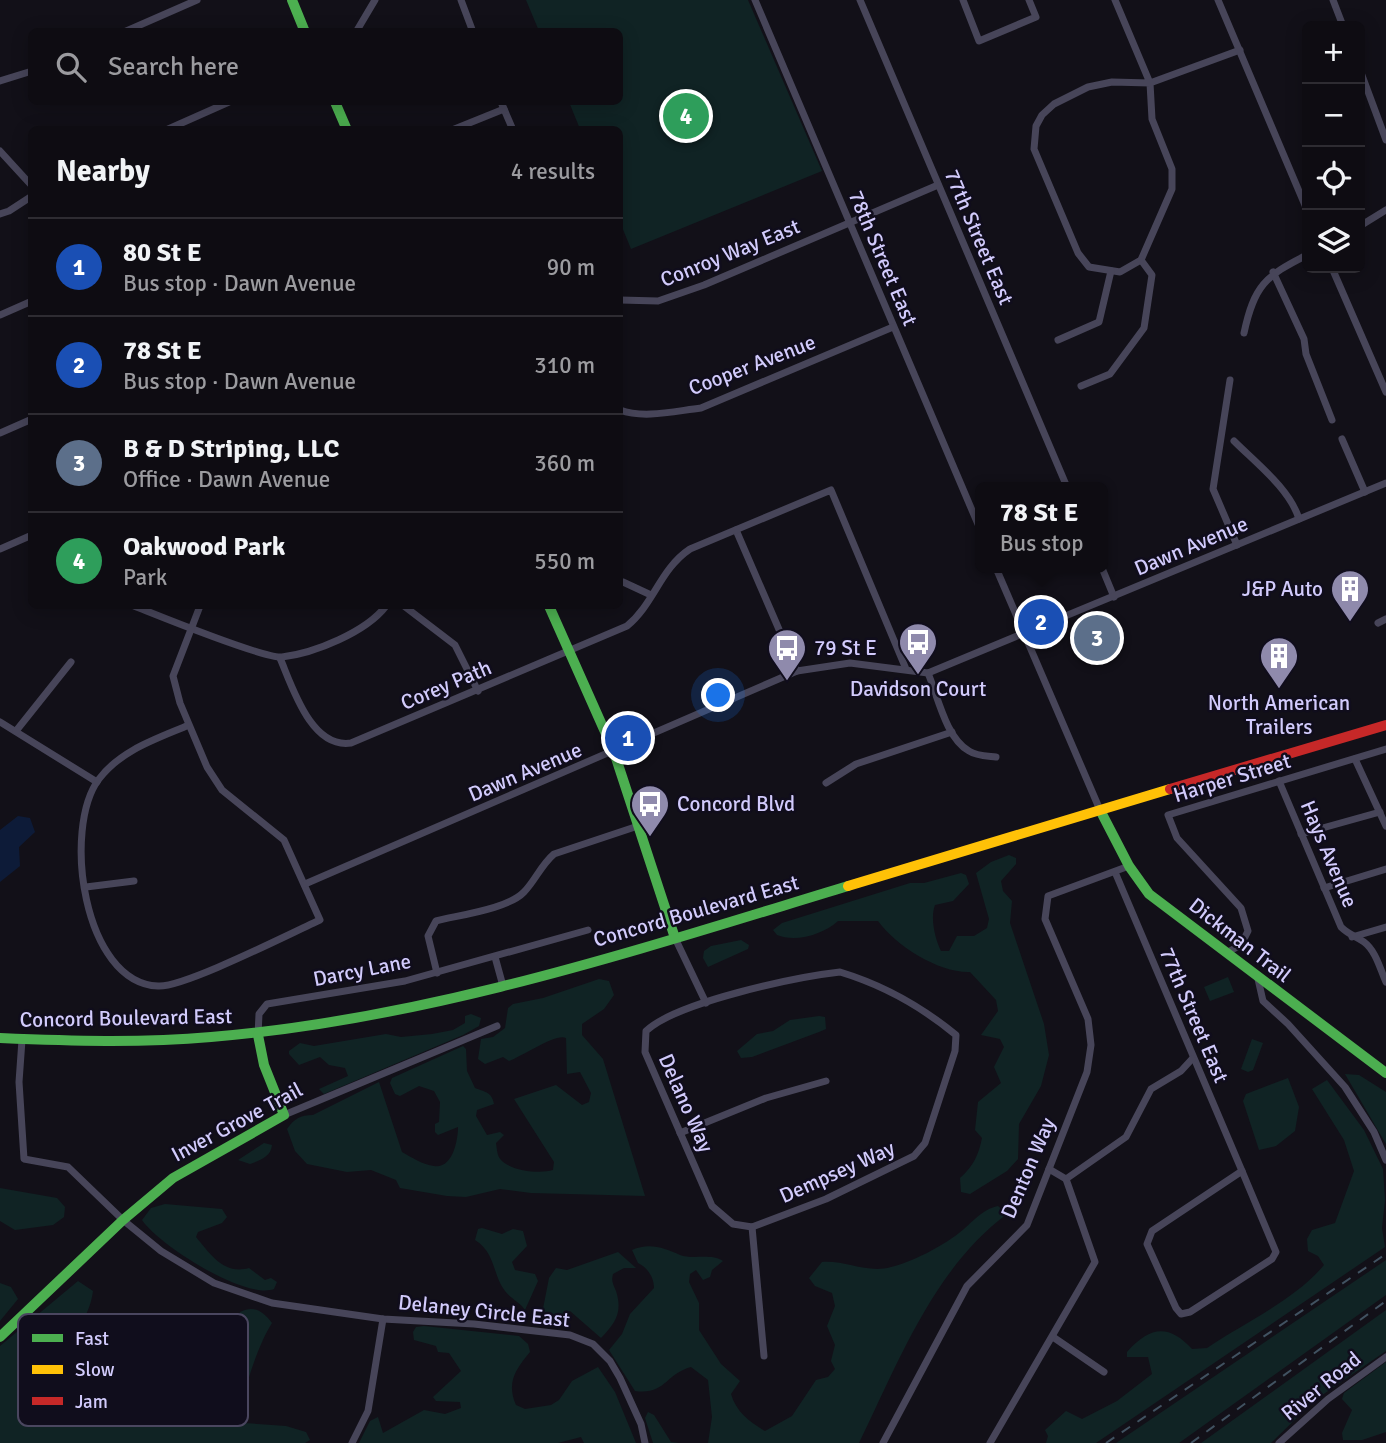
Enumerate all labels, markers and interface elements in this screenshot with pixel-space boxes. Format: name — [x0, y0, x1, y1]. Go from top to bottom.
map controls — [1302, 21, 1365, 273]
button: + — [1302, 21, 1365, 84]
search box — [28, 28, 623, 105]
icon: search — [52, 48, 90, 86]
text: Search here — [108, 51, 239, 83]
button: − — [1302, 84, 1365, 147]
pin: 4 — [663, 90, 709, 142]
button: locate — [1302, 147, 1365, 210]
text: Nearby — [56, 153, 150, 190]
text: 4 results — [511, 157, 595, 186]
street label: 77th Street East — [939, 165, 1019, 309]
street label: 78th Street East — [843, 186, 923, 330]
button: layers — [1302, 210, 1365, 273]
street label: Conroy Way East — [656, 213, 804, 293]
text: 80 St E — [123, 237, 202, 269]
text: 1 — [73, 253, 85, 282]
text: 90 m — [547, 253, 595, 282]
text: Bus stop · Dawn Avenue — [123, 269, 356, 298]
street label: Cooper Avenue — [685, 329, 819, 401]
text: 78 St E — [123, 335, 202, 367]
text: 2 — [73, 351, 85, 380]
text: 310 m — [534, 351, 595, 380]
text: Bus stop · Dawn Avenue — [123, 367, 356, 396]
text: B & D Striping, LLC — [123, 433, 339, 465]
text: 3 — [73, 449, 85, 478]
text: 360 m — [534, 449, 595, 478]
text: Office · Dawn Avenue — [123, 465, 330, 494]
popup — [975, 482, 1108, 573]
text: 78 St E — [1000, 497, 1078, 529]
street label: Dawn Avenue — [1130, 510, 1252, 582]
text: Bus stop — [1000, 529, 1083, 558]
text: Oakwood Park — [123, 531, 285, 563]
text: 4 — [73, 547, 85, 576]
text: 550 m — [534, 547, 595, 576]
text: Park — [123, 563, 167, 592]
building icon: J&P Auto — [1329, 568, 1371, 623]
place label: J&P Auto — [1242, 576, 1323, 602]
pin: 2 — [1018, 596, 1064, 648]
pin: 3 — [1074, 612, 1120, 664]
bus stop icon: Davidson Court — [897, 621, 939, 676]
bus stop icon: 79 St E — [766, 627, 808, 682]
place label: 79 St E — [814, 635, 877, 661]
building icon: North American Trailers — [1258, 635, 1300, 690]
street label: Corey Path — [397, 654, 495, 716]
place label: Davidson Court — [850, 676, 986, 702]
your location — [701, 678, 735, 712]
place label: North American Trailers — [1208, 690, 1350, 740]
pin: 1 — [605, 712, 651, 764]
street label: Dawn Avenue — [464, 736, 586, 808]
street label: Harper Street — [1170, 748, 1294, 808]
bus stop icon: Concord Blvd — [629, 783, 671, 838]
place label: Concord Blvd — [677, 791, 795, 817]
street label: Hays Avenue — [1295, 797, 1363, 911]
street label: Concord Boulevard East — [590, 869, 802, 953]
street label: Dickman Trail — [1184, 892, 1296, 988]
street label: 77th Street East — [1154, 943, 1234, 1087]
street label: Darcy Lane — [311, 948, 413, 992]
street label: Concord Boulevard East — [19, 1003, 233, 1033]
street label: Delano Way — [653, 1050, 719, 1157]
street label: Inver Grove Trail — [167, 1077, 307, 1167]
street label: Denton Way — [995, 1114, 1061, 1222]
street label: Dempsey Way — [775, 1135, 899, 1209]
street label: Delaney Circle East — [397, 1289, 571, 1333]
legend — [18, 1314, 248, 1426]
text: Fast — [75, 1327, 109, 1351]
street label: River Road — [1276, 1346, 1366, 1426]
text: Slow — [75, 1358, 115, 1382]
text: Jam — [75, 1390, 108, 1414]

